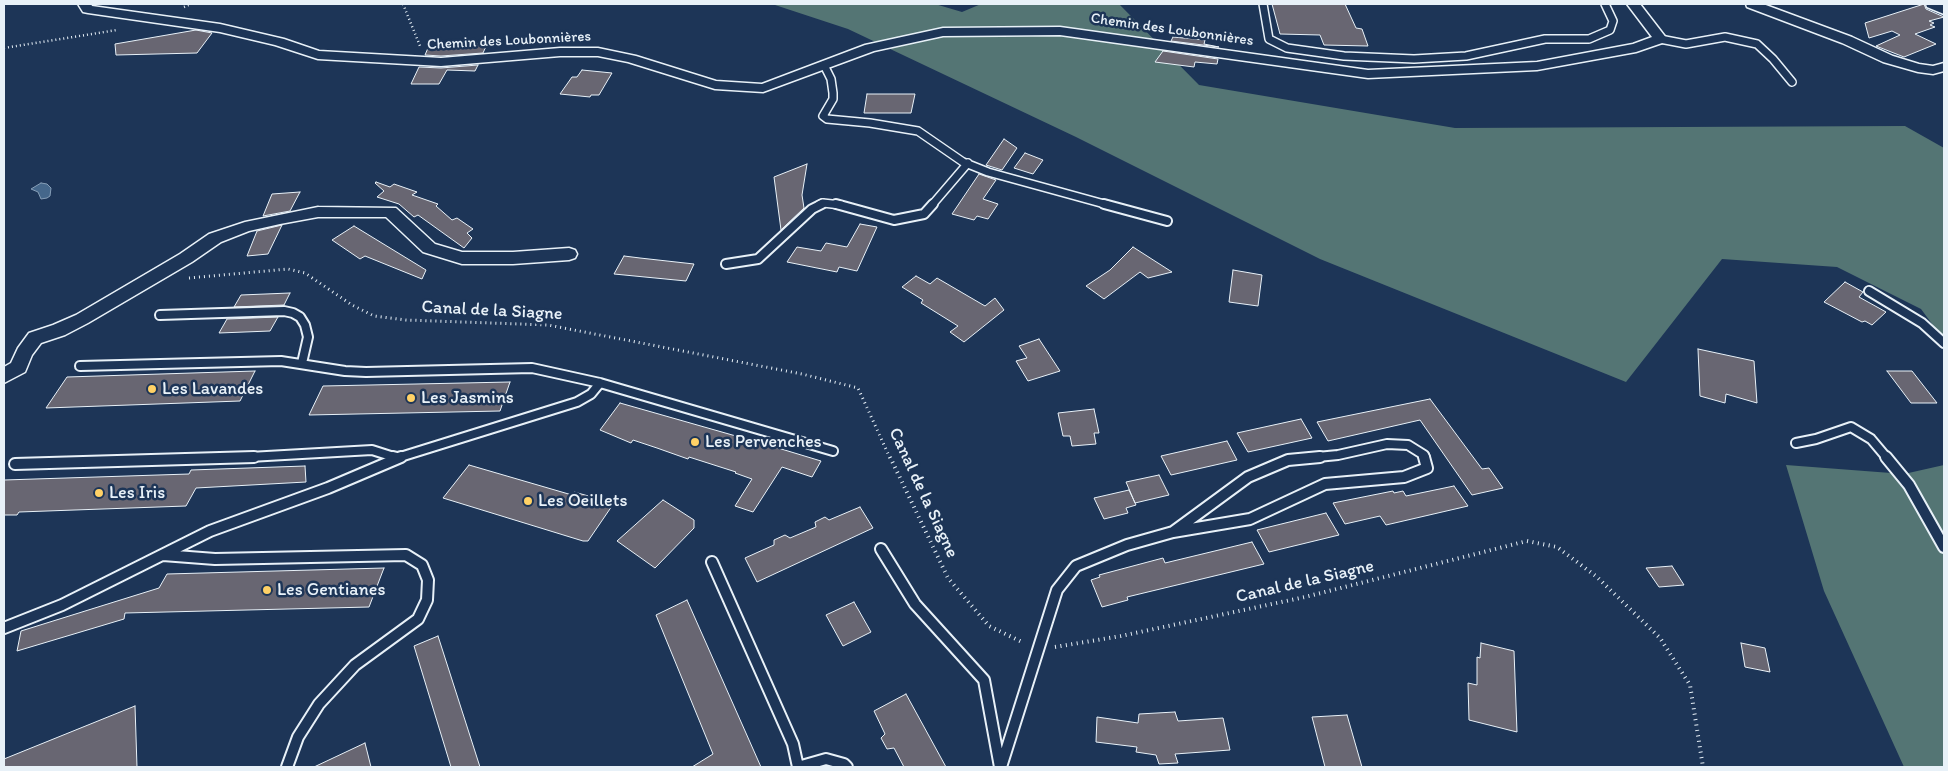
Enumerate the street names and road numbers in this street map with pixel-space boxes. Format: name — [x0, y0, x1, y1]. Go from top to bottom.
street label: Chemin des Loubonnières — [1089, 10, 1255, 50]
street label: Chemin des Loubonnières — [427, 28, 591, 54]
street label: Canal de la Siagne — [421, 297, 563, 325]
street label: Canal de la Siagne — [883, 424, 963, 562]
street label: Canal de la Siagne — [1234, 556, 1376, 608]

